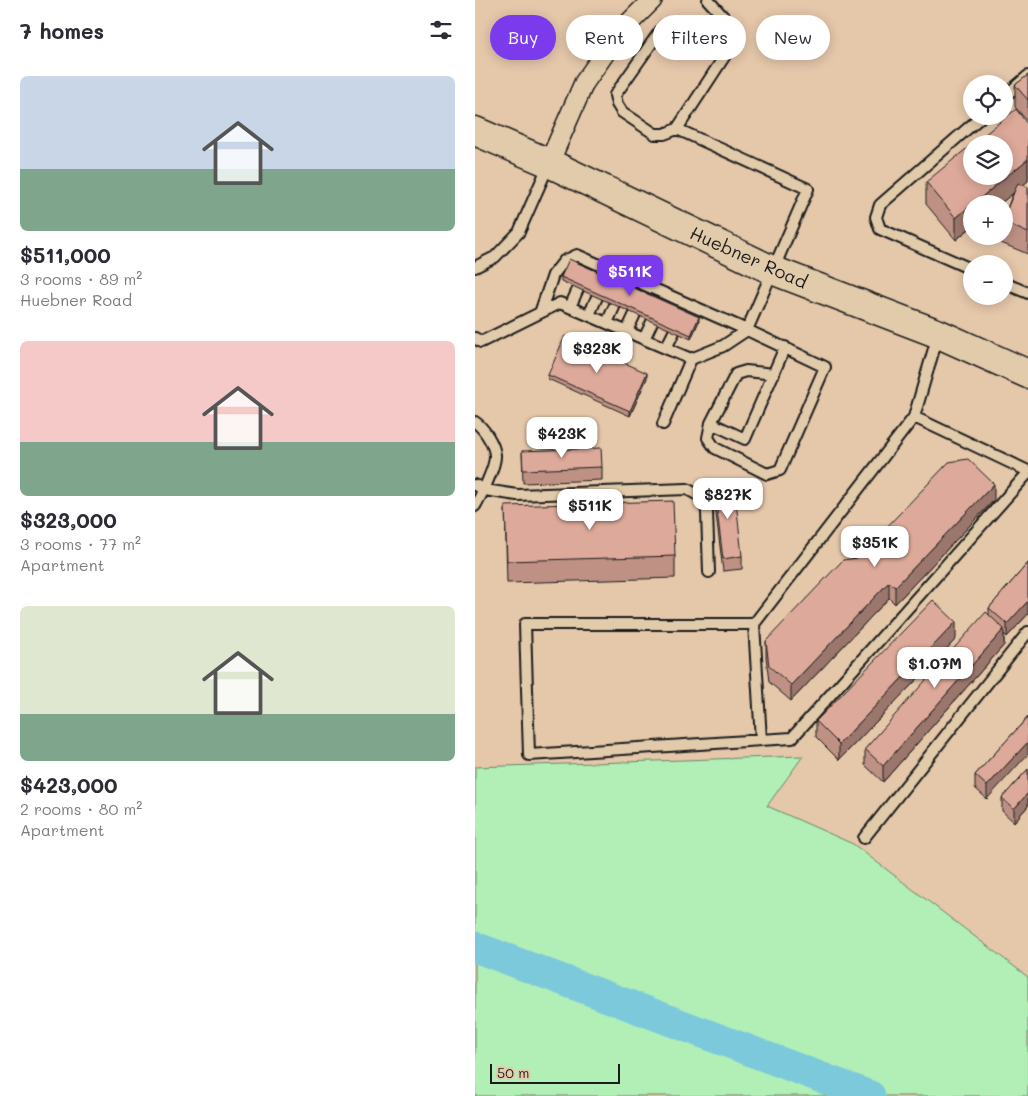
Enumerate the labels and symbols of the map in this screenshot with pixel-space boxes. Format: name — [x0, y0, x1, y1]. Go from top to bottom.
street label: Huebner Road — [687, 220, 811, 294]
pin: $511K — [595, 254, 665, 297]
pin: $323K — [562, 332, 632, 374]
pin: $423K — [527, 416, 597, 459]
pin: $827K — [693, 478, 763, 520]
pin: $511K — [555, 488, 625, 531]
pin: $351K — [840, 526, 910, 568]
pin: $1.07M — [894, 646, 976, 689]
scale bar — [490, 1061, 620, 1084]

